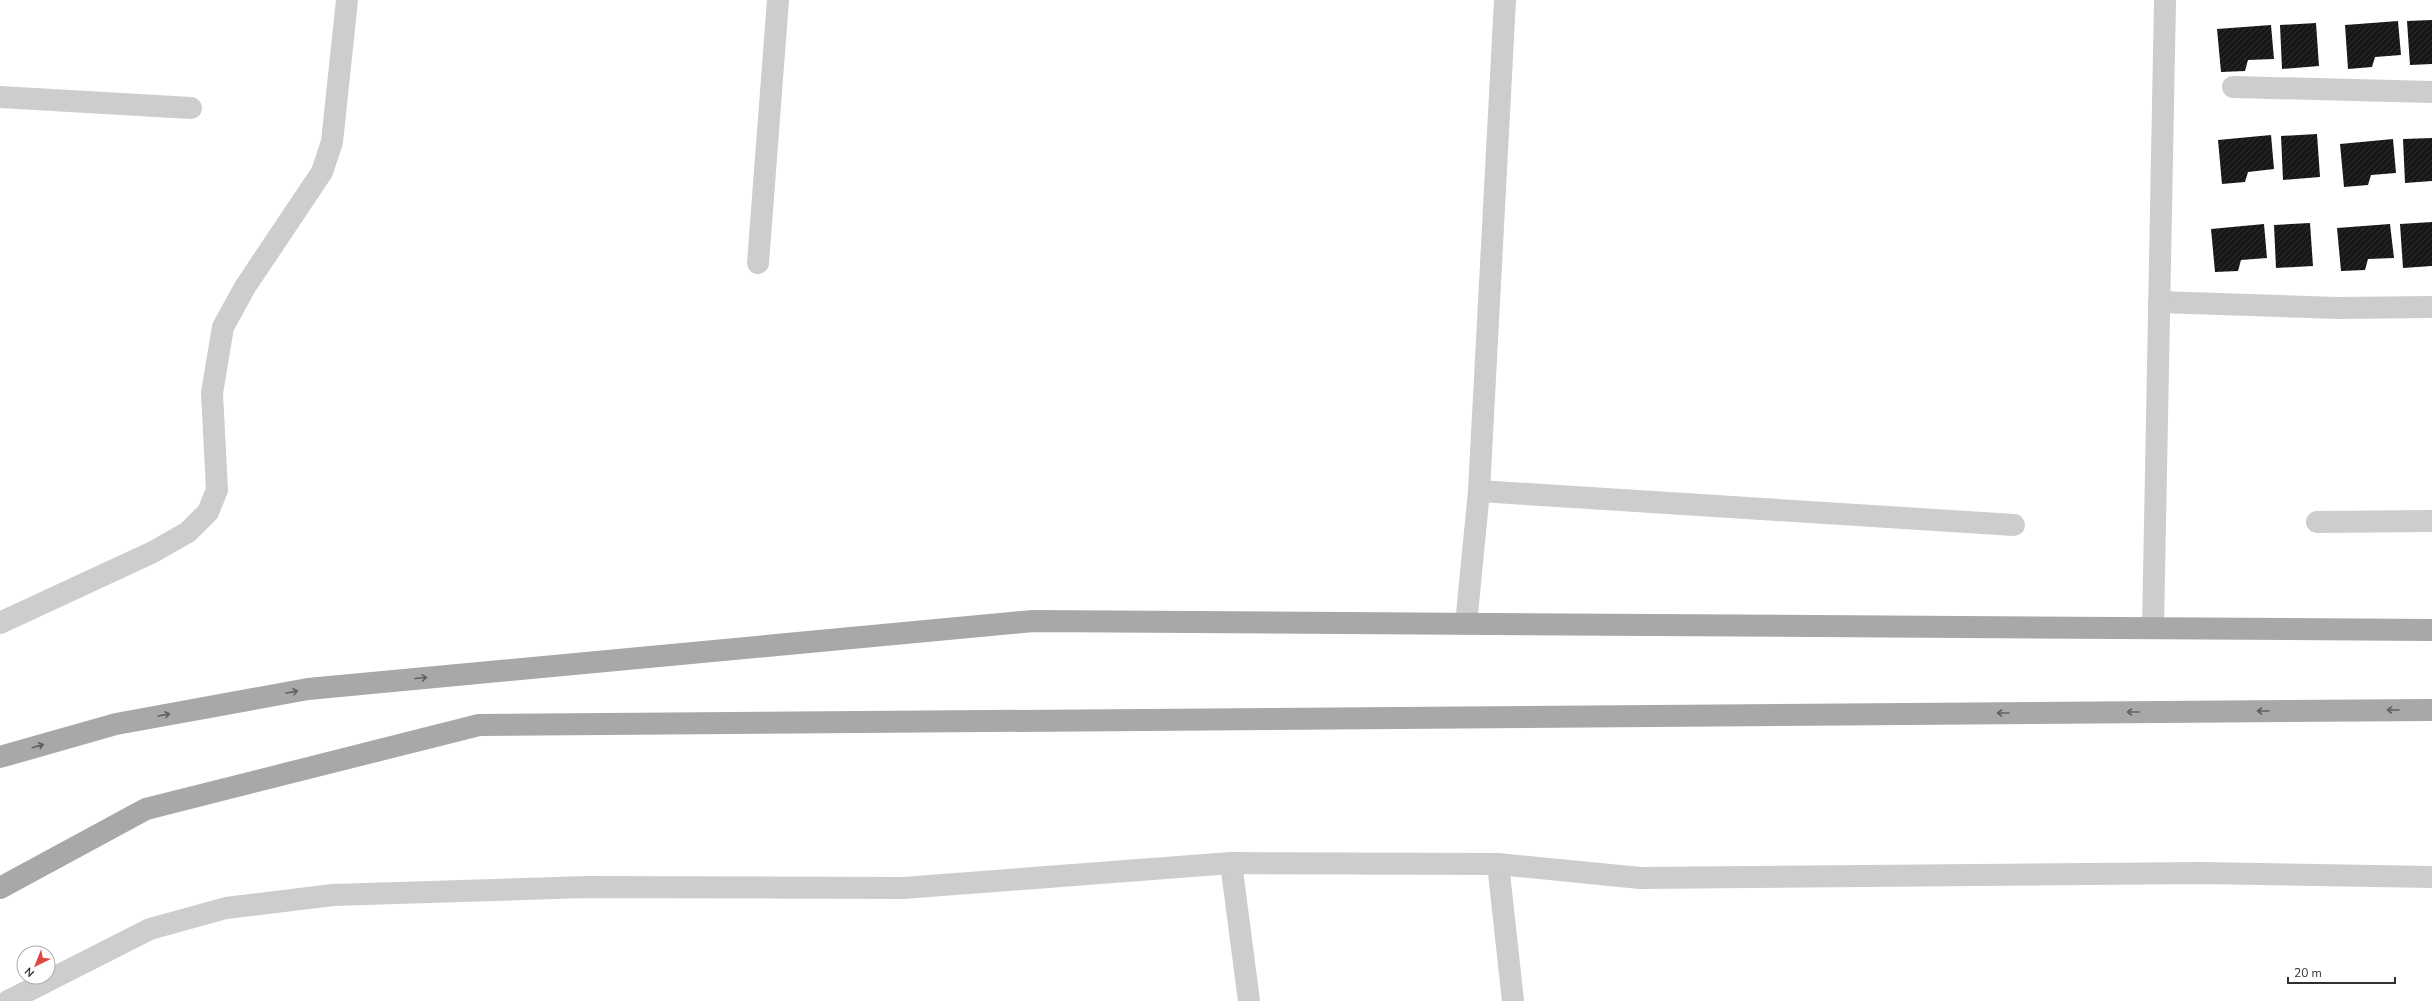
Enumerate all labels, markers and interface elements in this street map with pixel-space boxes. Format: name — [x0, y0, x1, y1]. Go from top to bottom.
one-way arrow — [414, 675, 427, 682]
one-way arrow — [285, 688, 298, 696]
one-way arrow — [2387, 706, 2400, 714]
one-way arrow — [2257, 707, 2270, 715]
one-way arrow — [2127, 708, 2140, 716]
one-way arrow — [1997, 709, 2010, 717]
one-way arrow — [157, 711, 170, 719]
one-way arrow — [31, 742, 44, 749]
north arrow — [16, 945, 56, 985]
scale bar — [2288, 959, 2395, 985]
text: N — [21, 964, 38, 980]
text: 20 m — [2294, 965, 2322, 981]

